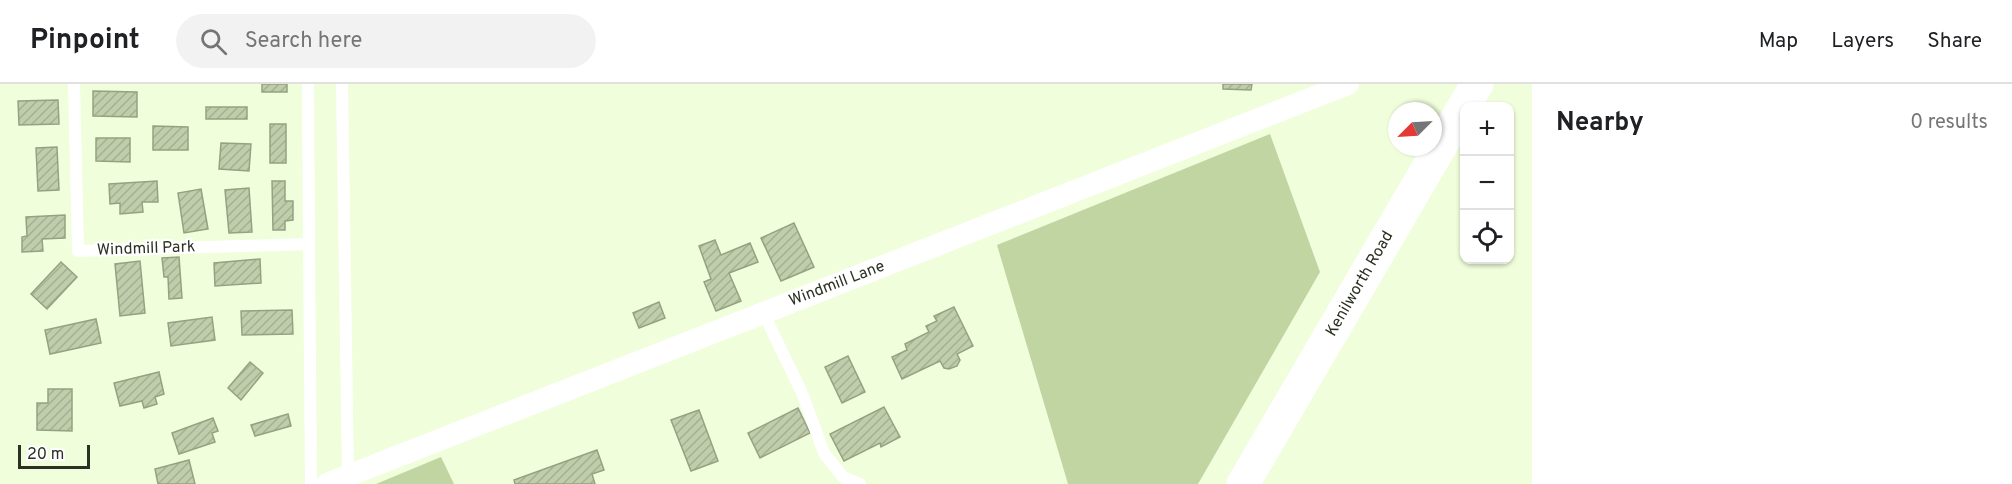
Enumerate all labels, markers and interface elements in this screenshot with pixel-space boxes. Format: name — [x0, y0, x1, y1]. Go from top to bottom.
search box — [176, 14, 596, 68]
text: Pinpoint — [30, 23, 140, 59]
icon: search — [197, 25, 230, 58]
text: Search here — [245, 28, 362, 55]
text: Map — [1759, 28, 1798, 55]
text: Layers — [1831, 28, 1894, 55]
text: Share — [1927, 28, 1982, 55]
north arrow — [1388, 102, 1442, 156]
map controls — [1460, 102, 1514, 264]
button: + — [1460, 102, 1514, 156]
text: Nearby — [1556, 107, 1644, 140]
text: 0 results — [1910, 110, 1988, 136]
button: − — [1460, 156, 1514, 210]
button: locate — [1460, 210, 1514, 264]
street label: Kenilworth Road — [1322, 228, 1398, 340]
street label: Windmill Park — [96, 237, 196, 261]
street label: Windmill Lane — [786, 257, 888, 311]
scale bar — [18, 442, 90, 470]
text: 20 m — [27, 445, 64, 465]

